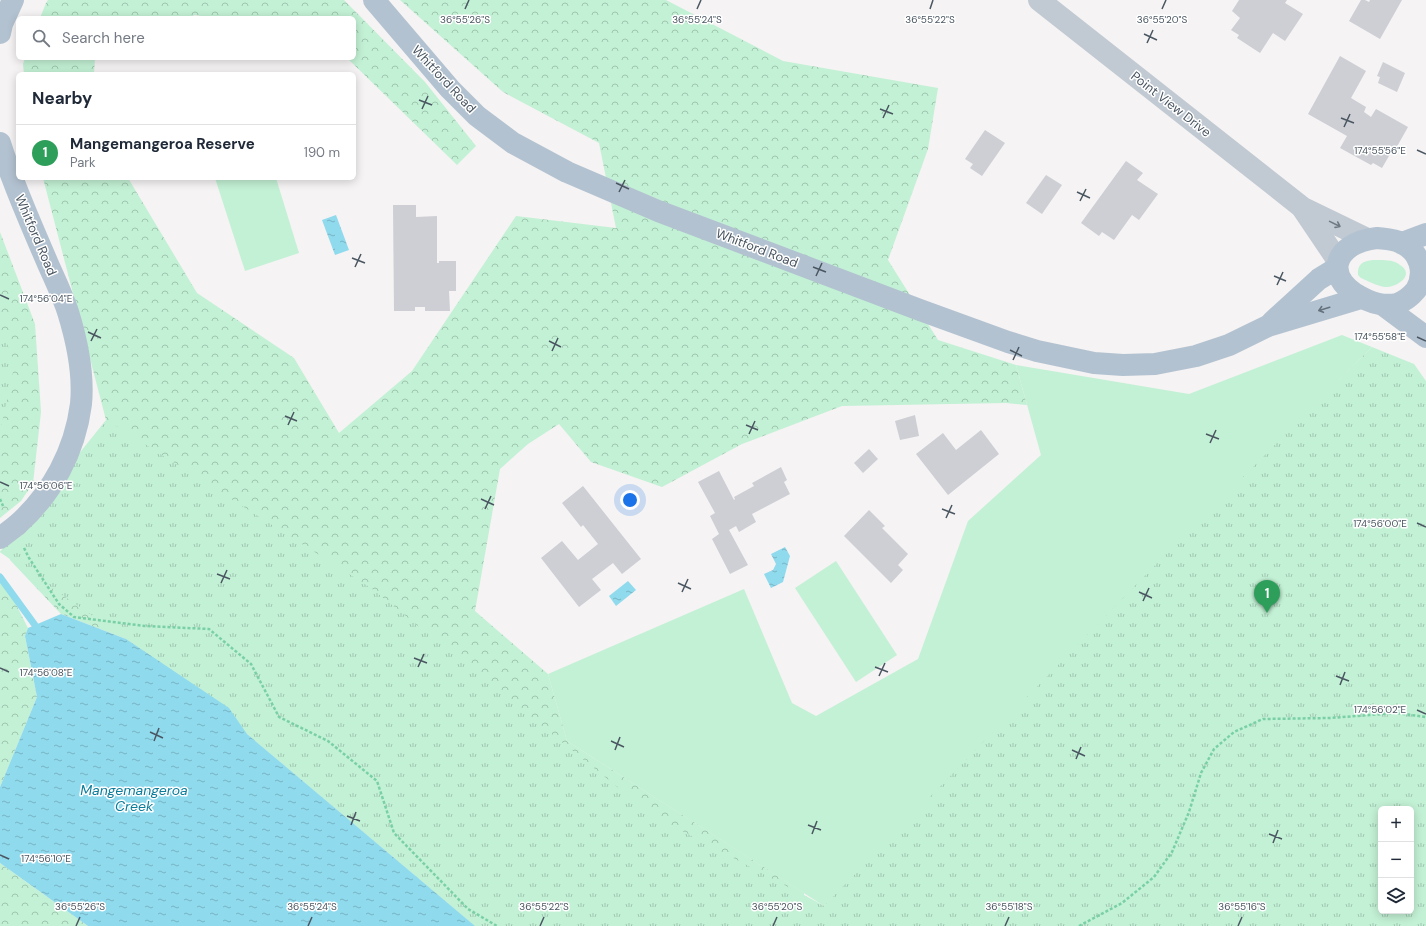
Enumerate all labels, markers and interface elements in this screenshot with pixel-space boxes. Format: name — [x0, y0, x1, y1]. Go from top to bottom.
text: 36°55'26"S — [440, 13, 490, 26]
text: 36°55'24"S — [672, 13, 722, 26]
text: 36°55'22"S — [905, 13, 955, 26]
text: 36°55'20"S — [1137, 13, 1187, 26]
search box — [16, 16, 356, 60]
icon: search — [30, 27, 52, 49]
text: Search here — [62, 28, 145, 48]
street label: Whitford Road — [408, 42, 480, 116]
street label: Point View Drive — [1127, 67, 1215, 141]
text: Nearby — [32, 87, 92, 109]
text: Mangemangeroa Reserve — [70, 134, 255, 154]
text: 1 — [43, 144, 47, 161]
text: 190 m — [304, 144, 340, 161]
text: 174°55'56"E — [1354, 144, 1406, 157]
text: Park — [70, 154, 96, 171]
street label: Whitford Road — [11, 192, 61, 278]
one-way arrow — [1329, 221, 1341, 228]
street label: Whitford Road — [714, 225, 800, 271]
text: 174°56'04"E — [20, 292, 73, 305]
one-way arrow — [1317, 306, 1330, 313]
text: 174°55'58"E — [1354, 330, 1406, 343]
text: 174°56'06"E — [19, 479, 73, 492]
your location — [620, 490, 640, 510]
text: 174°56'00"E — [1353, 517, 1407, 530]
pin: 1 — [1254, 580, 1280, 613]
text: 174°56'08"E — [20, 666, 73, 679]
text: 174°56'02"E — [1354, 703, 1407, 716]
water label: Mangemangeroa Creek — [80, 781, 188, 815]
map controls — [1378, 806, 1414, 914]
button: + — [1378, 806, 1414, 842]
button: − — [1378, 842, 1414, 878]
text: 174°56'10"E — [21, 852, 71, 865]
button: layers — [1378, 878, 1414, 914]
text: 36°55'26"S — [55, 900, 105, 913]
text: 36°55'24"S — [287, 900, 337, 913]
text: 36°55'22"S — [519, 900, 569, 913]
text: 36°55'20"S — [752, 900, 802, 913]
text: 36°55'18"S — [985, 900, 1033, 913]
text: 36°55'16"S — [1218, 900, 1266, 913]

